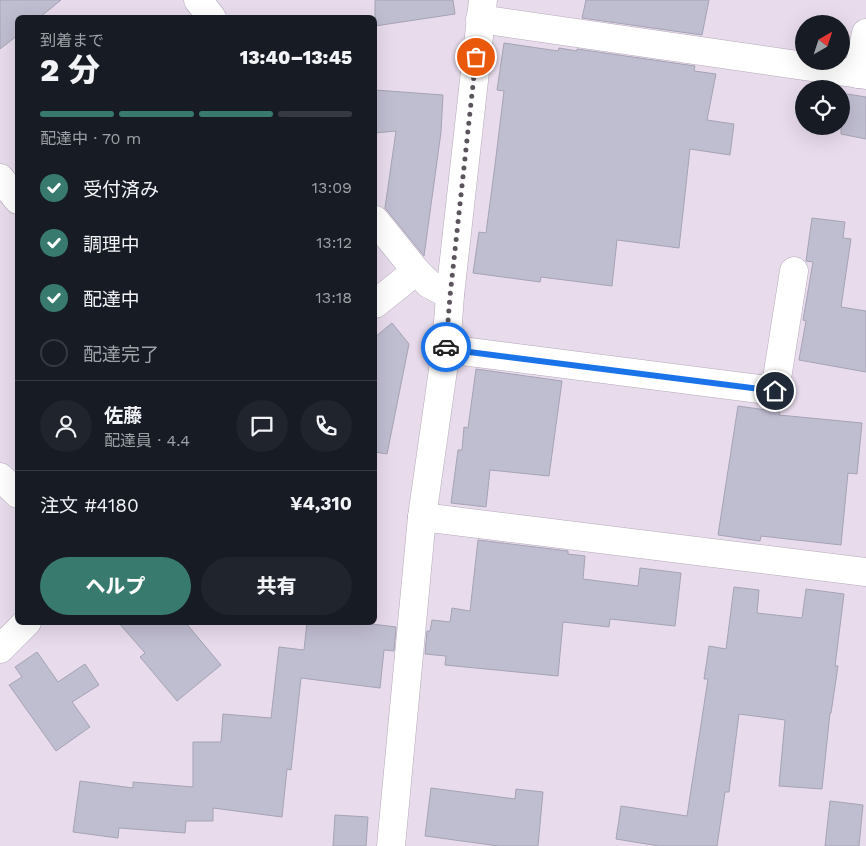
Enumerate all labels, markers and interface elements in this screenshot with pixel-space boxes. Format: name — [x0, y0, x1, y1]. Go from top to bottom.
north arrow — [795, 15, 850, 70]
map controls — [795, 15, 850, 135]
text: 到着まで — [40, 31, 104, 50]
pin — [455, 36, 497, 78]
icon: bag — [462, 43, 490, 71]
text: 13:40–13:45 — [240, 46, 352, 69]
text: 2 分 — [40, 51, 100, 89]
button: locate — [795, 80, 850, 135]
text: 配達中 · 70 m — [40, 129, 141, 148]
icon: check — [40, 174, 68, 202]
text: 受付済み — [83, 178, 159, 201]
text: 13:09 — [312, 178, 352, 197]
icon: check — [40, 229, 68, 257]
text: 調理中 — [83, 233, 140, 256]
text: 13:12 — [316, 233, 352, 252]
icon: check — [40, 284, 68, 312]
text: 配達中 — [83, 288, 140, 311]
text: 13:18 — [316, 288, 352, 307]
courier — [421, 322, 471, 372]
icon: car — [432, 333, 460, 361]
text: 配達完了 — [83, 343, 159, 366]
pin — [754, 370, 796, 412]
icon: home — [761, 377, 789, 405]
button: person — [40, 400, 92, 452]
button: chat — [236, 400, 288, 452]
button: phone — [300, 400, 352, 452]
text: 佐藤 — [104, 404, 142, 427]
text: 配達員 · 4.4 — [104, 431, 190, 450]
text: ¥4,310 — [290, 492, 352, 515]
text: 注文 #4180 — [40, 494, 139, 517]
button: ヘルプ — [40, 557, 191, 615]
button: 共有 — [201, 557, 352, 615]

